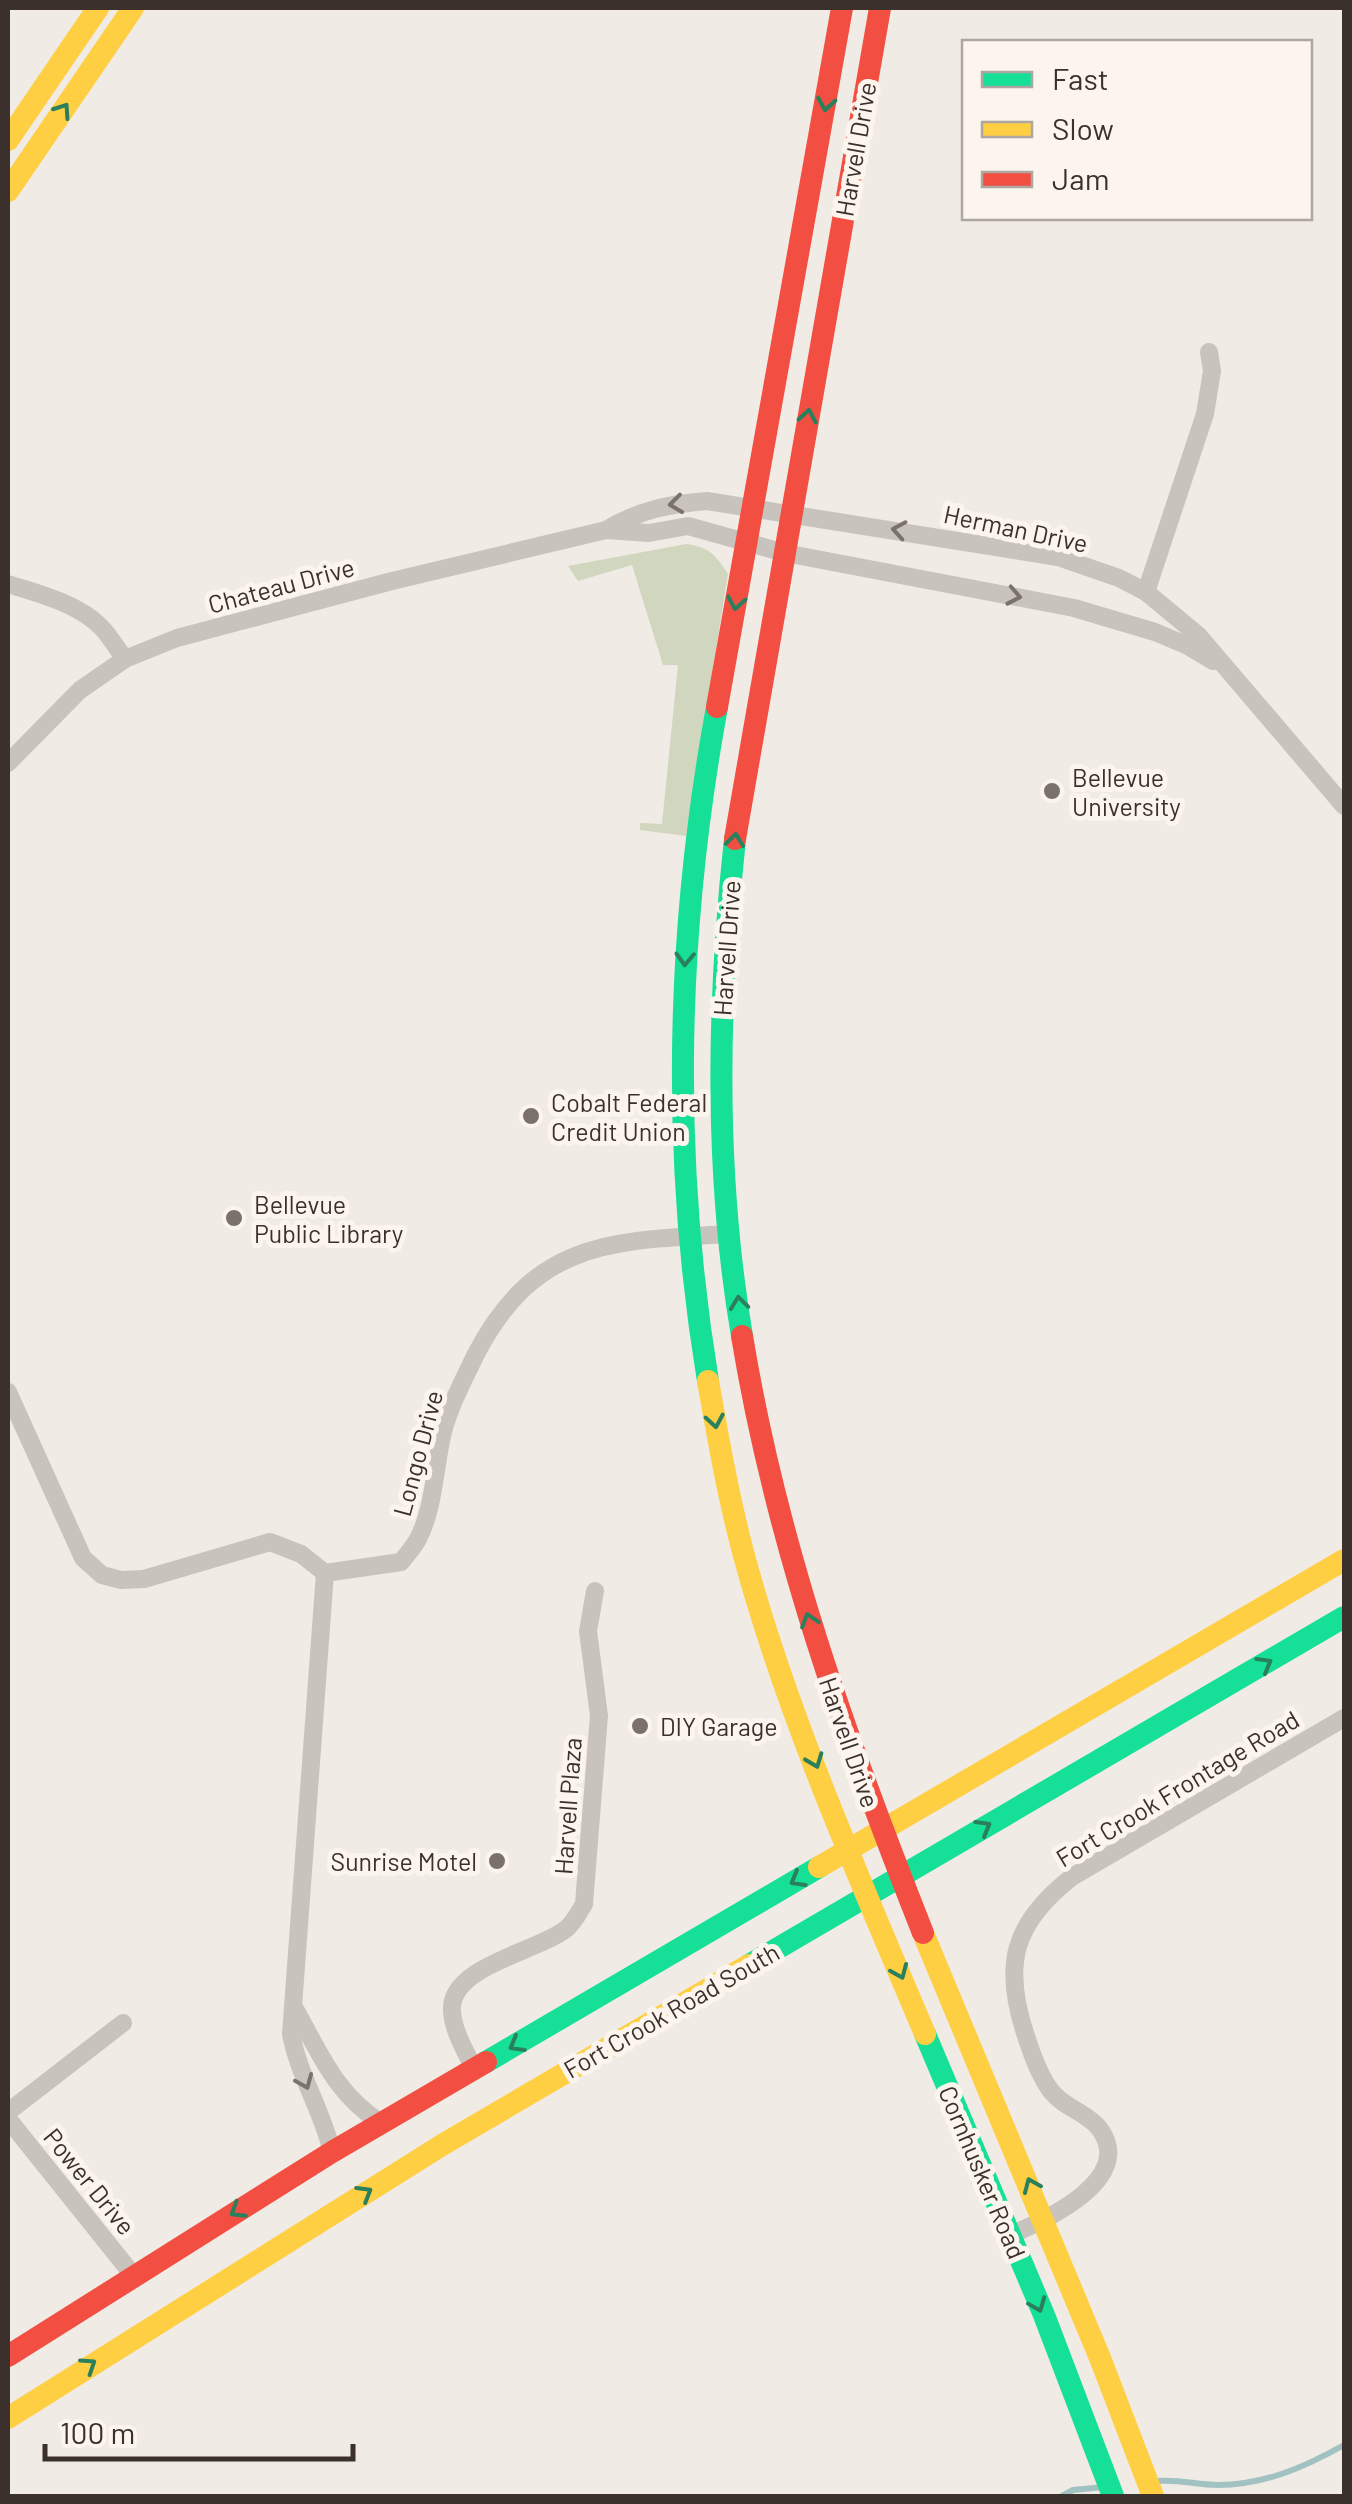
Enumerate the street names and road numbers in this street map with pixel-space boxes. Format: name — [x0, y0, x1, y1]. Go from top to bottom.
street label: Harvell Drive — [828, 79, 882, 219]
street label: Herman Drive — [941, 498, 1091, 558]
street label: Chateau Drive — [205, 551, 357, 619]
street label: Harvell Drive — [706, 879, 746, 1017]
street label: Longo Drive — [386, 1387, 448, 1519]
street label: Harvell Drive — [814, 1673, 886, 1811]
street label: Fort Crook Frontage Road — [1050, 1704, 1304, 1872]
street label: Harvell Plaza — [547, 1736, 587, 1876]
street label: Fort Crook Road South — [558, 1936, 784, 2084]
street label: Cornhusker Road — [933, 2081, 1033, 2263]
street label: Power Drive — [38, 2122, 142, 2240]

